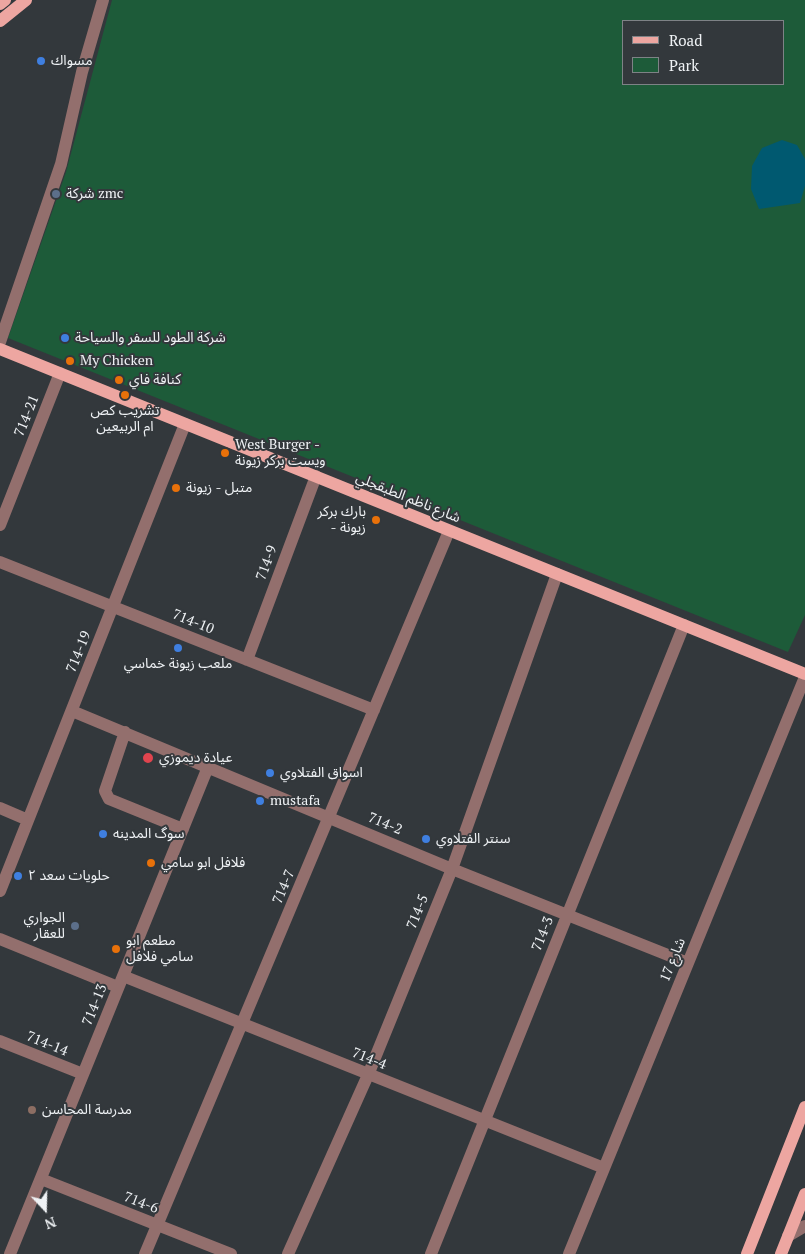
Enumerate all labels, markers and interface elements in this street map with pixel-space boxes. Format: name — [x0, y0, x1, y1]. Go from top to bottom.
legend — [622, 20, 785, 85]
text: Road — [669, 30, 702, 50]
place label: مسواك — [51, 53, 93, 69]
marker: مسواك — [35, 55, 47, 67]
text: Park — [669, 55, 699, 75]
place label: شركة zmc — [66, 186, 123, 202]
marker: شركة zmc — [50, 188, 62, 200]
place label: شركة الطود للسفر والسياحة — [75, 330, 226, 346]
marker: شركة الطود للسفر والسياحة — [59, 332, 71, 344]
place label: My Chicken — [80, 353, 153, 369]
marker: My Chicken — [64, 355, 76, 367]
place label: كنافة فاي — [129, 372, 181, 388]
marker: كنافة فاي — [113, 374, 125, 386]
marker: تشريب كص ام الربيعين — [119, 389, 131, 401]
street label: 714-21 — [11, 393, 43, 439]
place label: تشريب كص ام الربيعين — [91, 403, 159, 436]
place label: West Burger - ويست بركر زيونة — [235, 437, 326, 470]
marker: West Burger - ويست بركر زيونة — [219, 447, 231, 459]
street label: شارع ناظم الطبقجلي — [353, 469, 463, 527]
place label: متبل - زيونة — [186, 480, 252, 496]
marker: متبل - زيونة — [170, 482, 182, 494]
place label: بارك بركر - زيونة — [318, 504, 366, 536]
marker: بارك بركر - زيونة — [370, 514, 382, 526]
street label: 714-9 — [253, 543, 281, 583]
street label: 714-10 — [170, 606, 216, 638]
street label: 714-19 — [63, 629, 95, 675]
marker: ملعب زيونة خماسي — [172, 642, 184, 654]
place label: ملعب زيونة خماسي — [124, 656, 232, 672]
place label: عيادة ديموزي — [159, 750, 232, 766]
marker: عيادة ديموزي — [141, 751, 155, 765]
place label: اسواق الفتلاوي — [280, 765, 363, 781]
marker: اسواق الفتلاوي — [264, 767, 276, 779]
place label: mustafa — [270, 793, 320, 809]
marker: mustafa — [254, 795, 266, 807]
street label: 714-2 — [365, 809, 405, 839]
place label: سوگ المدينه — [113, 826, 185, 842]
marker: سوگ المدينه — [97, 828, 109, 840]
place label: سنتر الفتلاوي — [436, 831, 510, 847]
marker: سنتر الفتلاوي — [420, 833, 432, 845]
place label: فلافل ابو سامي — [161, 855, 245, 871]
marker: فلافل ابو سامي — [145, 857, 157, 869]
street label: 714-7 — [269, 867, 299, 907]
place label: حلويات سعد ٢ — [28, 868, 110, 884]
marker: حلويات سعد ٢ — [12, 870, 24, 882]
street label: 714-5 — [404, 892, 432, 932]
place label: الجواري للعقار — [23, 910, 65, 942]
street label: 714-3 — [529, 914, 557, 954]
marker: الجواري للعقار — [69, 920, 81, 932]
place label: مطعم ابو سامي فلافل — [126, 933, 193, 966]
street label: شارع 17 — [657, 936, 689, 984]
marker: مطعم ابو سامي فلافل — [110, 943, 122, 955]
street label: 714-13 — [79, 982, 111, 1028]
street label: 714-14 — [24, 1028, 70, 1060]
street label: 714-4 — [349, 1045, 389, 1073]
place label: مدرسة المحاسن — [42, 1102, 132, 1118]
marker: مدرسة المحاسن — [26, 1104, 38, 1116]
north arrow — [20, 1184, 70, 1234]
street label: 714-6 — [121, 1189, 161, 1217]
text: N — [42, 1213, 59, 1234]

